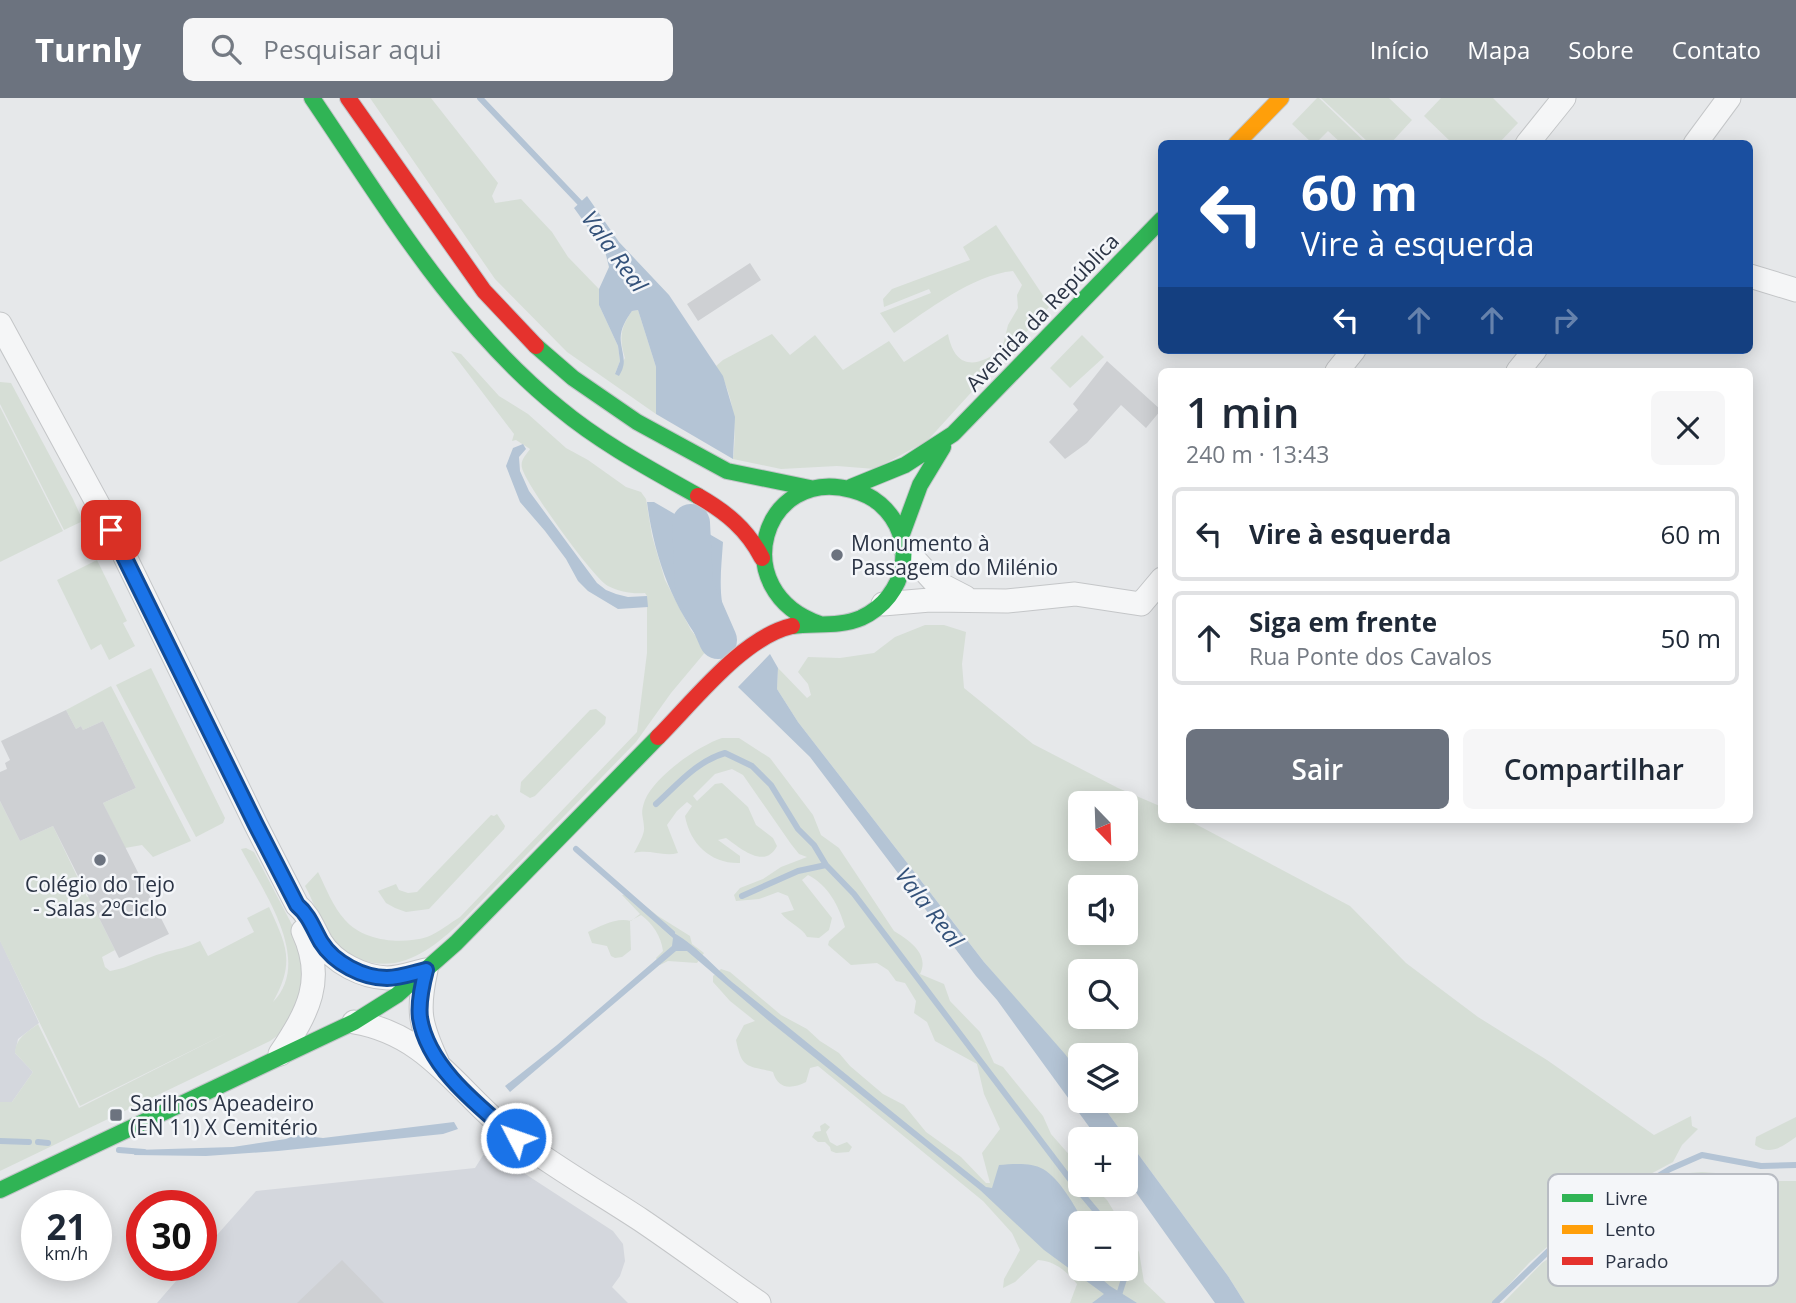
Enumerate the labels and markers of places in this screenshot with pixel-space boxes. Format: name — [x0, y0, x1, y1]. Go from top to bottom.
pin — [81, 500, 141, 560]
place label: Monumento à Passagem do Milénio — [851, 529, 1058, 581]
marker: Monumento à Passagem do Milénio — [829, 547, 845, 563]
marker: Colégio do Tejo - Salas 2ºCiclo — [92, 852, 108, 868]
place label: Colégio do Tejo - Salas 2ºCiclo — [25, 870, 175, 922]
place label: Sarilhos Apeadeiro (EN 11) X Cemitério — [130, 1089, 318, 1141]
marker: Sarilhos Apeadeiro (EN 11) X Cemitério — [108, 1107, 124, 1123]

